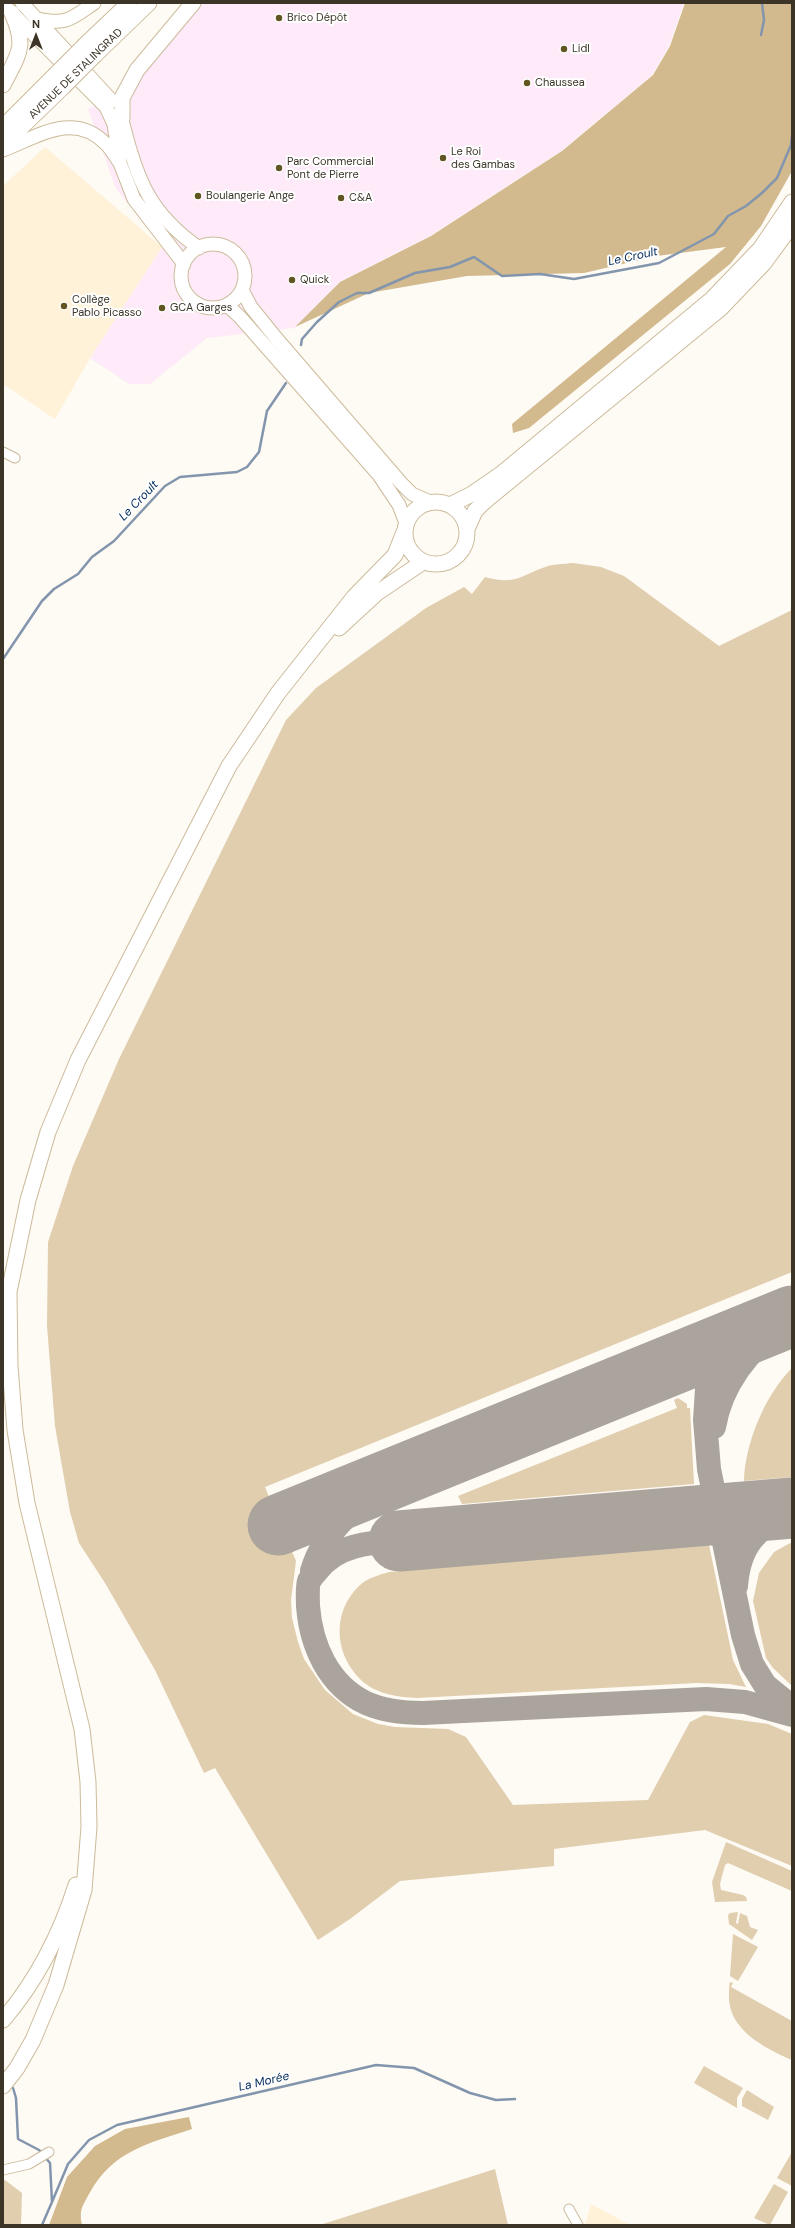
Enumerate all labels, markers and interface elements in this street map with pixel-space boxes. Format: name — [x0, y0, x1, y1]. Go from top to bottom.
place label: Brico Dépôt — [287, 11, 347, 25]
marker: Brico Dépôt — [274, 13, 284, 23]
north arrow — [16, 16, 56, 56]
text: N — [32, 17, 40, 31]
street label: AVENUE DE STALINGRAD — [26, 26, 126, 122]
place label: Lidl — [572, 42, 590, 56]
marker: Lidl — [559, 44, 569, 54]
place label: Chaussea — [535, 76, 585, 90]
marker: Chaussea — [522, 78, 532, 88]
place label: Le Roi des Gambas — [451, 145, 515, 171]
marker: Le Roi des Gambas — [438, 153, 448, 163]
place label: Parc Commercial Pont de Pierre — [287, 155, 374, 181]
marker: Parc Commercial Pont de Pierre — [274, 163, 284, 173]
place label: Boulangerie Ange — [206, 189, 294, 203]
marker: Boulangerie Ange — [193, 191, 203, 201]
place label: C&A — [349, 191, 372, 205]
marker: C&A — [336, 193, 346, 203]
water label: Le Croult — [607, 245, 659, 269]
place label: Quick — [300, 273, 329, 287]
marker: Quick — [287, 275, 297, 285]
place label: Collège Pablo Picasso — [72, 293, 142, 319]
marker: Collège Pablo Picasso — [59, 301, 69, 311]
place label: GCA Garges — [170, 301, 232, 315]
marker: GCA Garges — [157, 303, 167, 313]
water label: Le Croult — [116, 478, 162, 524]
water label: La Morée — [237, 2069, 291, 2095]

